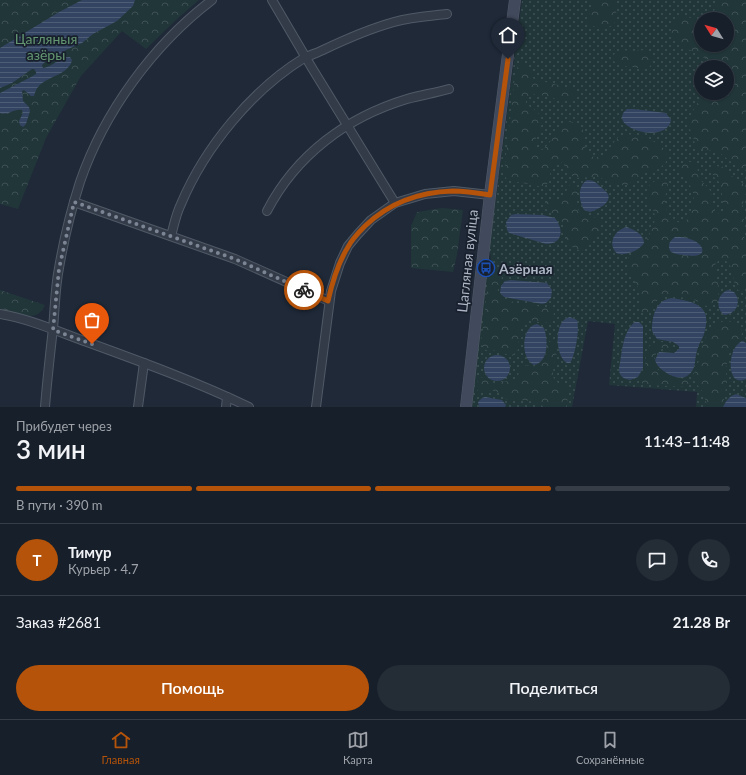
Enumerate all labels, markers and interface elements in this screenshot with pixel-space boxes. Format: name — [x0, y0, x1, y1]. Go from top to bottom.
north arrow — [694, 12, 734, 52]
map controls — [694, 12, 734, 100]
pin — [491, 18, 525, 59]
icon: home — [497, 24, 519, 46]
park label: Цагляныя азёры — [15, 30, 77, 63]
button: layers — [694, 60, 734, 100]
street label: Цагляная вуліца — [453, 209, 481, 313]
bus stop icon: Азёрная — [476, 258, 496, 278]
place label: Азёрная — [498, 260, 553, 277]
courier — [284, 270, 324, 310]
icon: bike — [293, 279, 315, 301]
pin — [75, 303, 109, 344]
icon: bag — [81, 309, 103, 331]
text: Прибудет через — [16, 418, 112, 434]
text: 11:43–11:48 — [644, 432, 730, 450]
text: 3 мин — [16, 433, 86, 465]
text: В пути · 390 m — [16, 497, 102, 513]
button: chat — [636, 539, 678, 581]
button: phone — [688, 539, 730, 581]
text: Тимур — [68, 543, 111, 561]
text: Т — [33, 551, 42, 569]
text: Курьер · 4.7 — [68, 561, 139, 577]
text: Заказ #2681 — [16, 613, 101, 631]
text: 21.28 Br — [673, 613, 730, 631]
button: Помощь — [16, 665, 369, 711]
button: Поделиться — [377, 665, 730, 711]
tab: Главная — [102, 729, 140, 766]
tab: Карта — [343, 729, 373, 766]
tab: Сохранённые — [576, 729, 644, 766]

